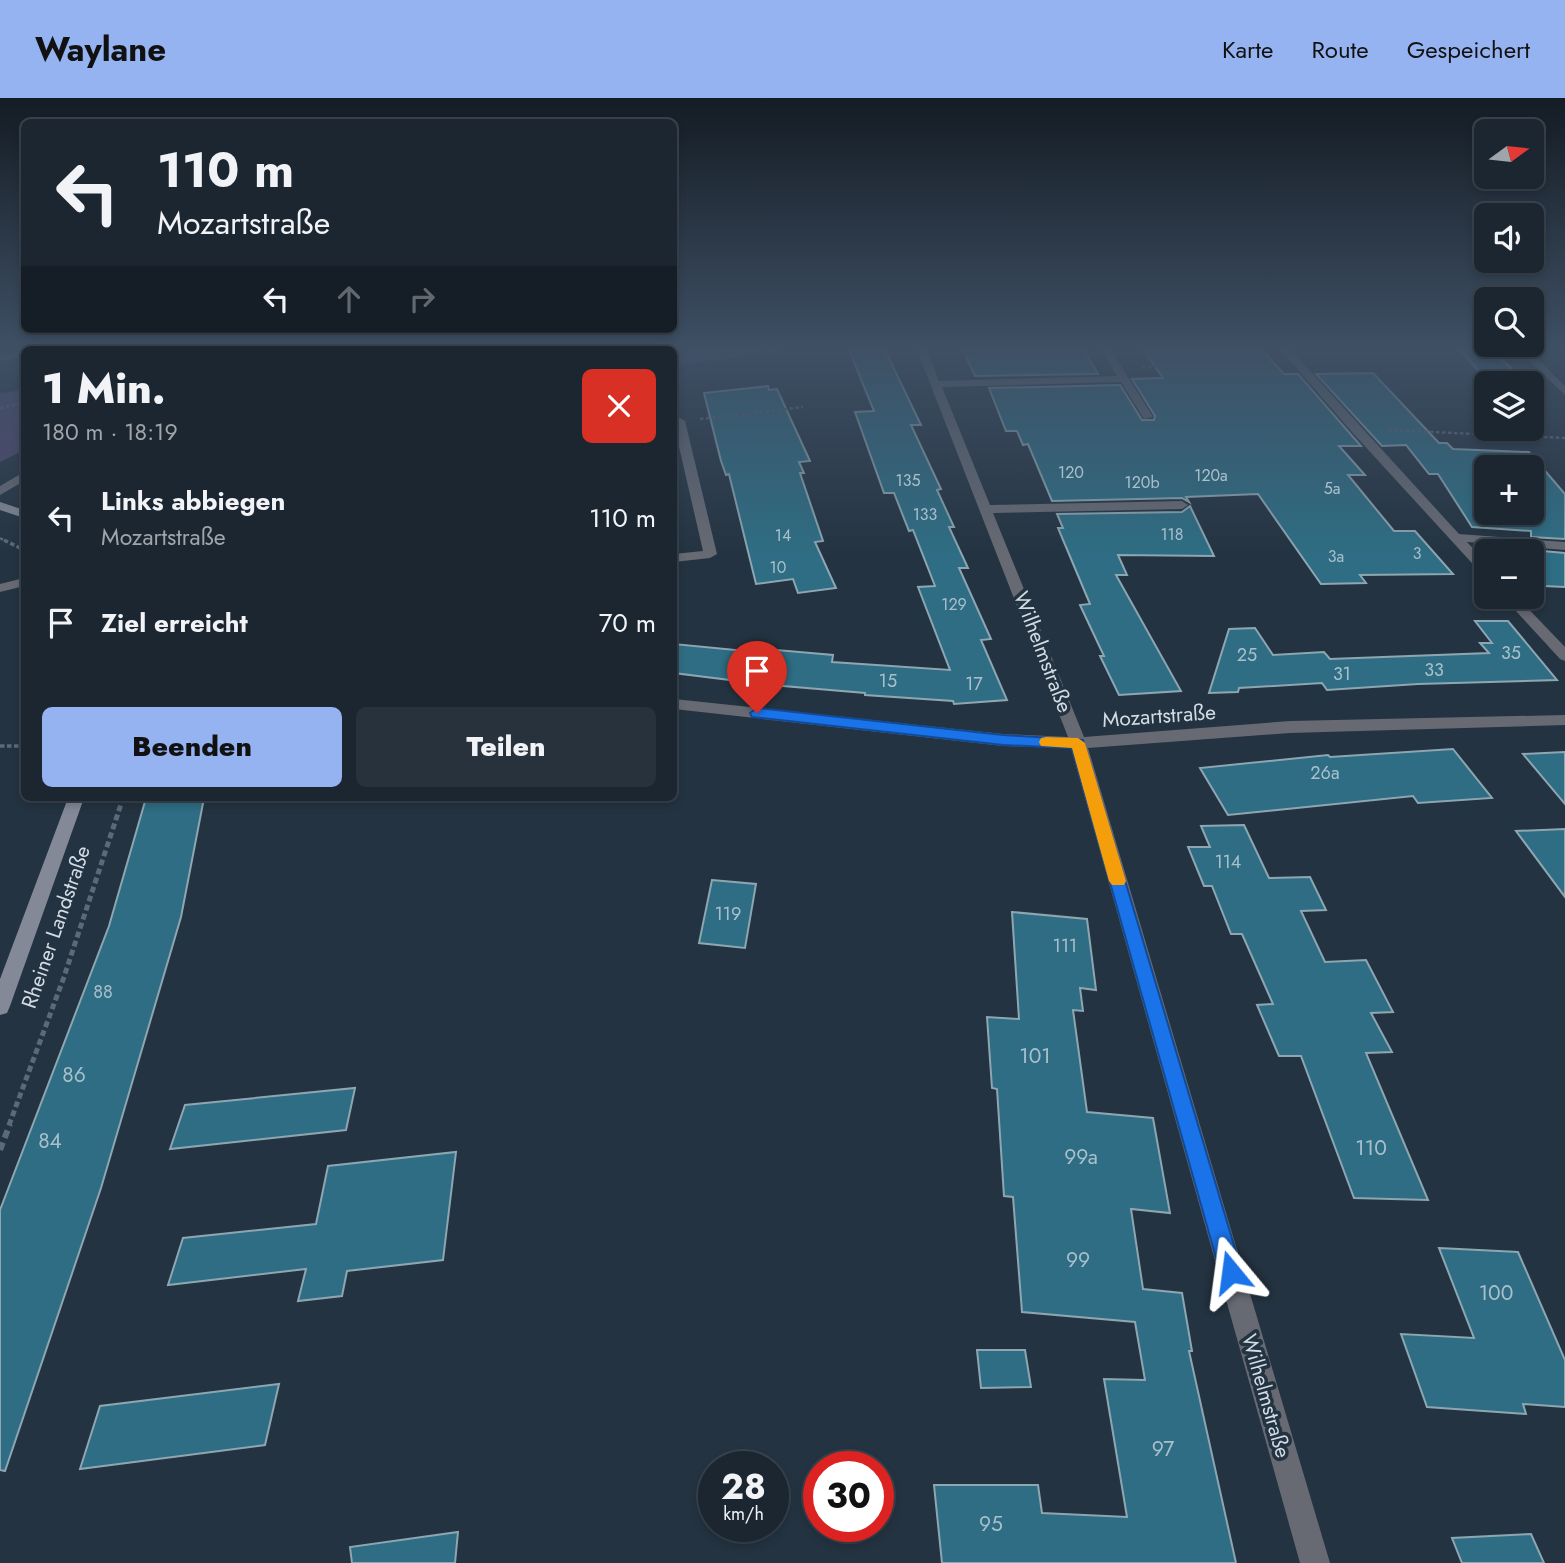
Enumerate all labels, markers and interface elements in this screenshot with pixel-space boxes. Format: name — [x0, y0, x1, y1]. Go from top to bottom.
text: Waylane — [35, 26, 166, 73]
text: Karte — [1222, 32, 1273, 67]
text: Route — [1311, 32, 1369, 67]
text: Gespeichert — [1407, 32, 1530, 67]
north arrow — [1474, 119, 1544, 189]
map controls — [1474, 119, 1544, 609]
text: 110 m — [157, 135, 294, 205]
icon: left — [42, 147, 133, 238]
text: Mozartstraße — [157, 200, 330, 246]
button: sound — [1474, 203, 1544, 273]
icon: left — [257, 280, 295, 318]
icon: ahead — [330, 280, 368, 318]
icon: right — [403, 280, 441, 318]
button: search — [1474, 287, 1544, 357]
text: 1 Min. — [42, 358, 166, 419]
button: close — [582, 369, 656, 443]
button: layers — [1474, 371, 1544, 441]
text: 180 m · 18:19 — [42, 415, 178, 449]
button: + — [1474, 455, 1544, 525]
house number: 120 — [1058, 461, 1084, 484]
house number: 120a — [1194, 464, 1228, 487]
house number: 135 — [896, 469, 920, 492]
house number: 120b — [1124, 471, 1160, 494]
house number: 5a — [1324, 477, 1340, 500]
text: Links abbiegen — [101, 482, 285, 520]
icon: left — [42, 499, 80, 537]
text: 110 m — [589, 499, 656, 537]
house number: 133 — [913, 503, 938, 526]
text: Mozartstraße — [101, 520, 225, 554]
house number: 118 — [1160, 523, 1184, 546]
house number: 14 — [775, 524, 791, 547]
button: − — [1474, 539, 1544, 609]
house number: 3 — [1413, 542, 1422, 565]
house number: 3a — [1328, 545, 1344, 568]
house number: 10 — [770, 556, 786, 579]
street label: Wilhelmstraße — [1006, 587, 1080, 717]
house number: 129 — [941, 593, 967, 616]
icon: arrive — [42, 604, 80, 642]
text: Ziel erreicht — [101, 604, 248, 642]
text: 70 m — [599, 604, 656, 642]
house number: 35 — [1501, 640, 1521, 666]
pin — [727, 641, 787, 713]
house number: 25 — [1237, 642, 1257, 668]
icon: arrive — [738, 652, 776, 690]
house number: 33 — [1424, 657, 1444, 683]
house number: 31 — [1333, 661, 1351, 687]
house number: 15 — [879, 668, 897, 694]
house number: 17 — [965, 671, 983, 697]
street label: Mozartstraße — [1101, 697, 1217, 735]
button: Beenden — [42, 707, 342, 787]
button: Teilen — [356, 707, 656, 787]
house number: 26a — [1310, 760, 1340, 786]
street label: Rheiner Landstraße — [14, 841, 98, 1012]
house number: 114 — [1215, 849, 1241, 875]
house number: 119 — [715, 901, 741, 927]
house number: 111 — [1053, 933, 1077, 959]
house number: 88 — [93, 979, 113, 1005]
house number: 101 — [1019, 1041, 1051, 1071]
house number: 86 — [62, 1060, 86, 1090]
house number: 84 — [38, 1126, 62, 1156]
house number: 110 — [1355, 1133, 1387, 1163]
house number: 99a — [1064, 1142, 1098, 1172]
position arrow — [1194, 1235, 1268, 1309]
house number: 99 — [1066, 1245, 1090, 1275]
house number: 100 — [1479, 1278, 1513, 1308]
street label: Wilhelmstraße — [1234, 1331, 1298, 1462]
house number: 97 — [1152, 1434, 1174, 1464]
speed limit sign: 30 — [803, 1451, 894, 1542]
text: 28 — [721, 1462, 766, 1512]
text: km/h — [723, 1501, 764, 1527]
house number: 95 — [979, 1509, 1003, 1539]

